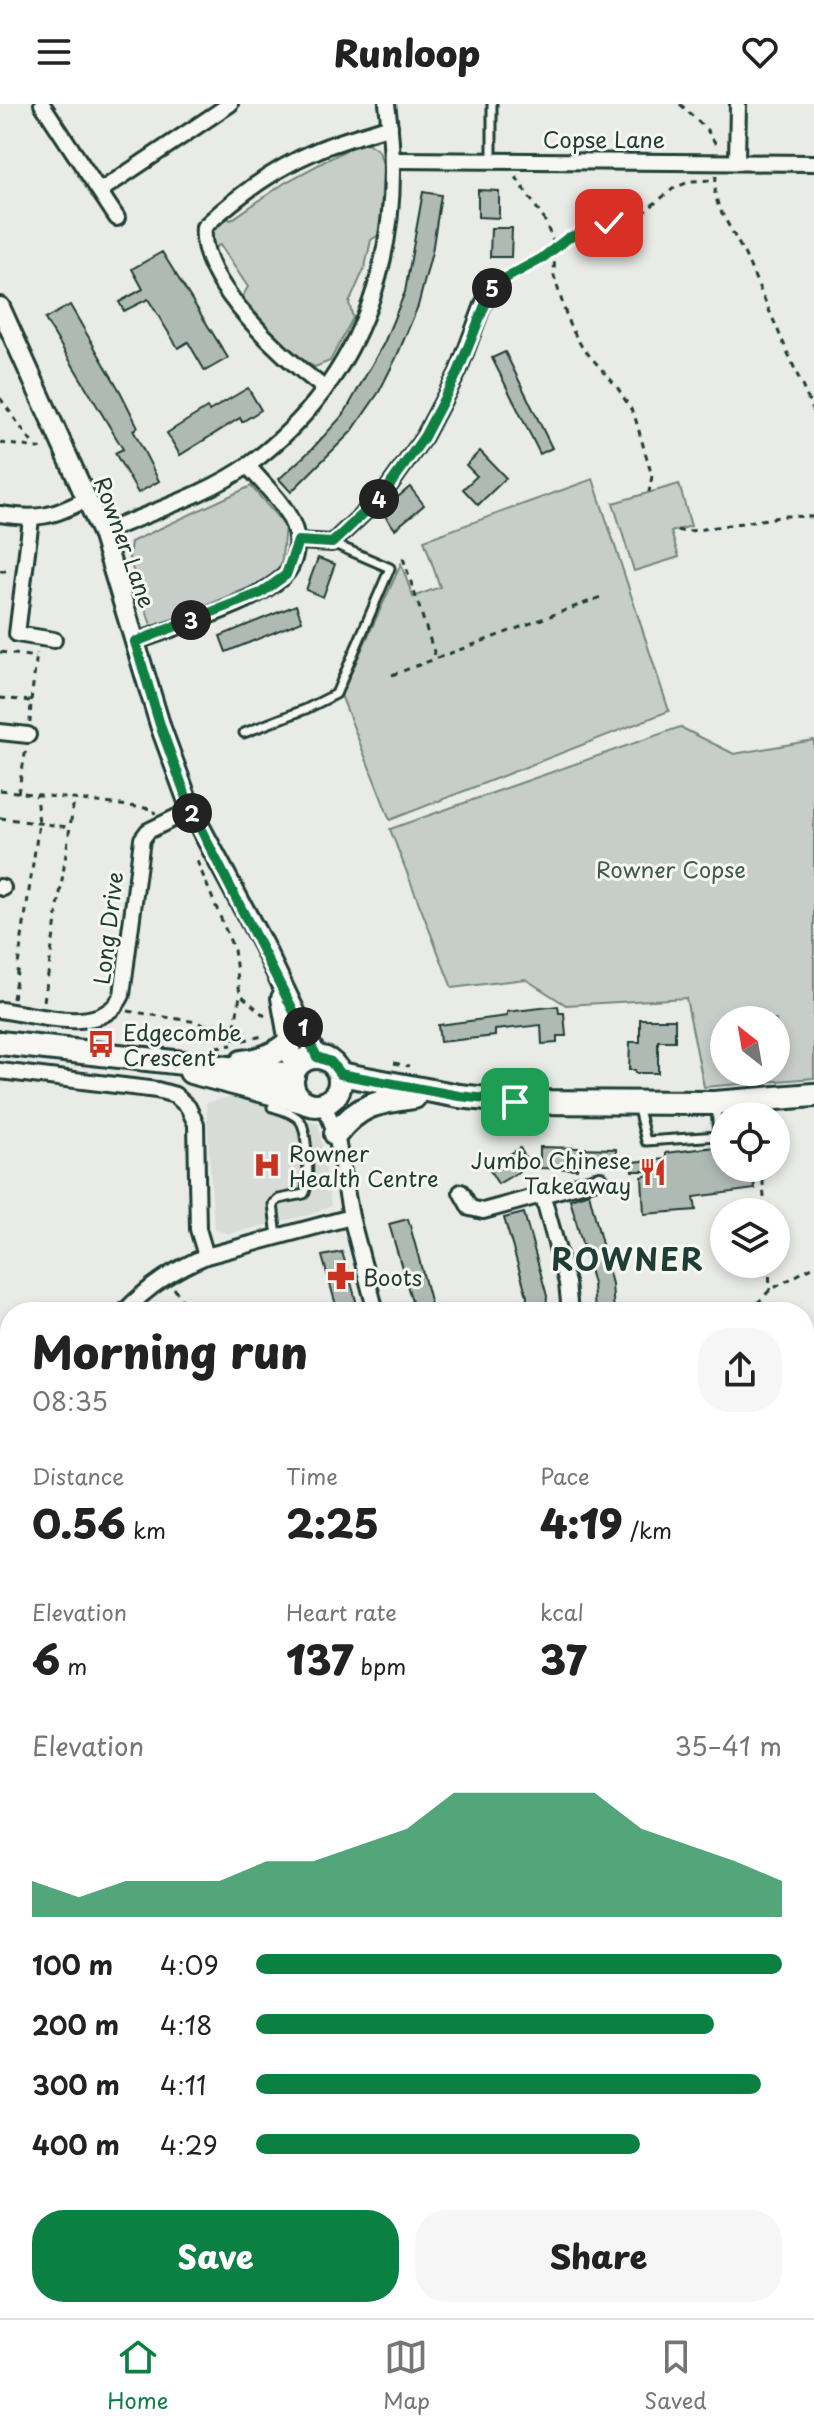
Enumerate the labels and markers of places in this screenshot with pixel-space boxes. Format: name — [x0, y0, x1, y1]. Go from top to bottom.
pin — [575, 189, 643, 257]
pin: 5 — [472, 268, 512, 308]
pin: 4 — [359, 479, 399, 519]
pin: 3 — [171, 600, 211, 640]
pin: 2 — [172, 793, 212, 833]
pin: 1 — [283, 1007, 323, 1047]
place label: Edgecombe Crescent — [123, 1015, 242, 1073]
bus stop icon: Edgecombe Crescent — [86, 1029, 116, 1059]
pin — [481, 1068, 549, 1136]
place label: Rowner Health Centre — [289, 1136, 439, 1194]
place label: Jumbo Chinese Takeaway — [471, 1143, 631, 1201]
hospital icon: Rowner Health Centre — [252, 1150, 282, 1180]
restaurant icon: Jumbo Chinese Takeaway — [638, 1157, 668, 1187]
place label: Boots — [363, 1260, 422, 1293]
pharmacy icon: Boots — [326, 1261, 356, 1291]

